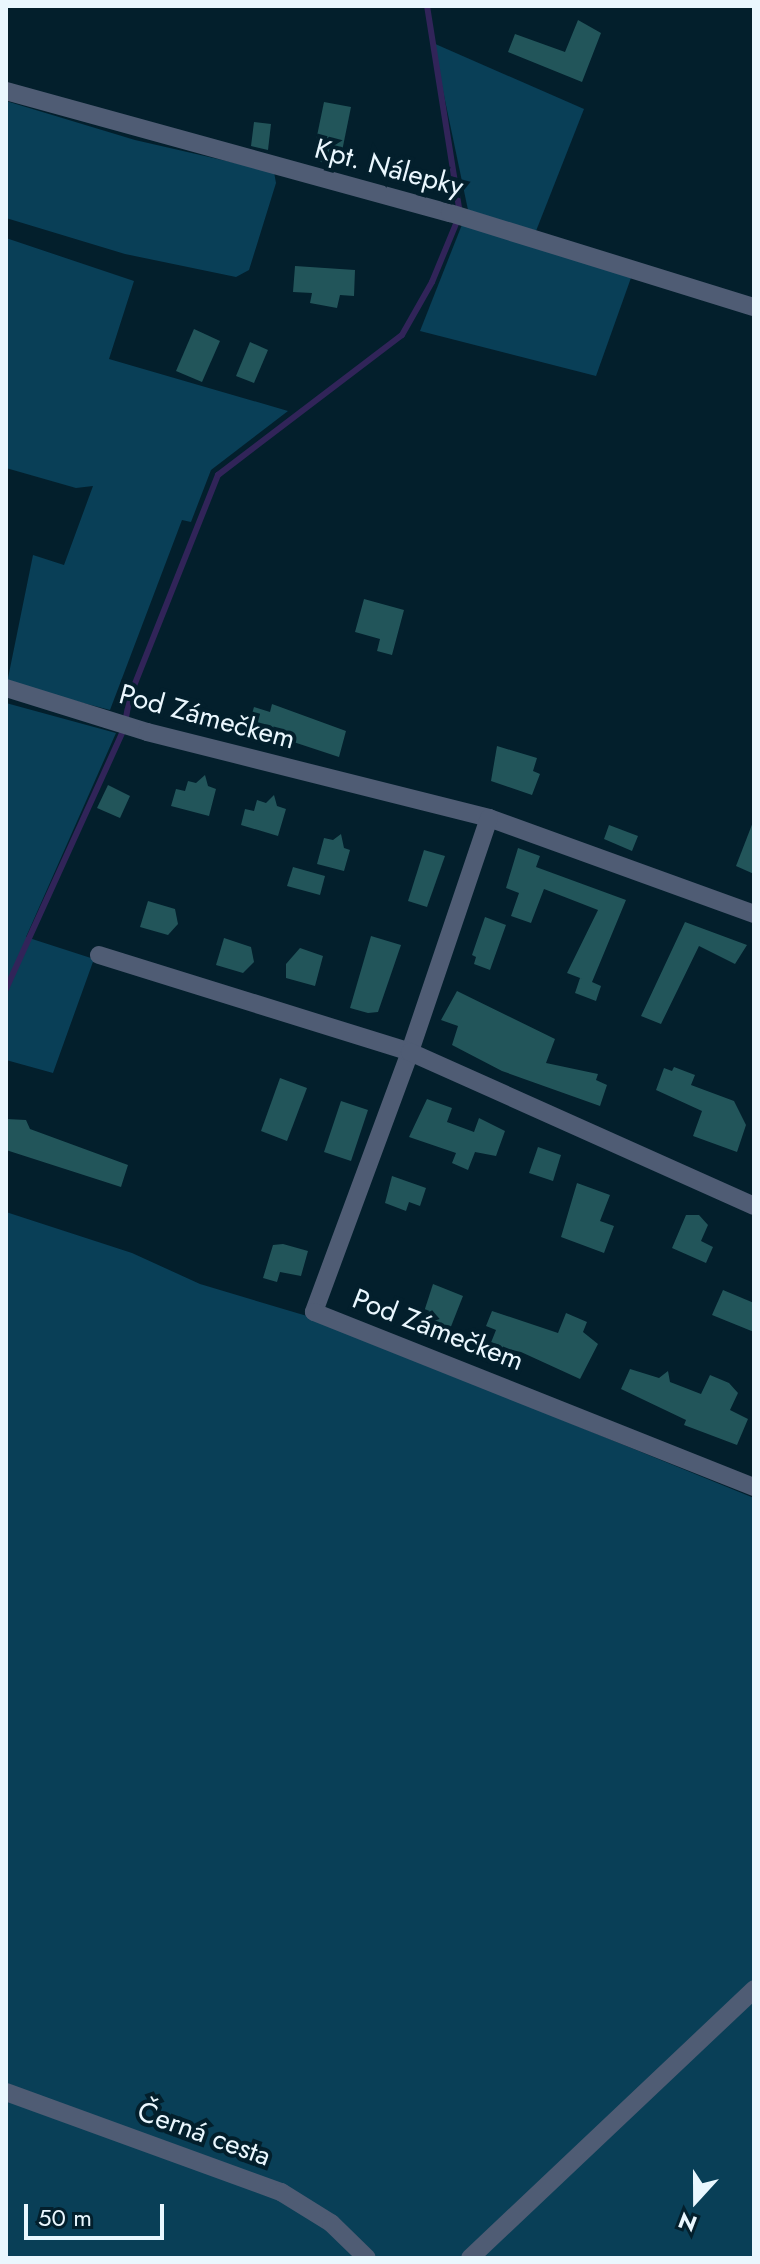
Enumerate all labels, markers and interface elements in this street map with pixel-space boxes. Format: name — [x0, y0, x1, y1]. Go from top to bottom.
street label: Kpt. Nálepky — [311, 132, 467, 204]
street label: Pod Zámečkem — [115, 677, 299, 757]
street label: Pod Zámečkem — [348, 1282, 528, 1378]
street label: Černá cesta — [133, 2094, 275, 2174]
north arrow — [656, 2160, 736, 2240]
scale bar — [28, 2188, 168, 2238]
text: 50 m — [38, 2200, 92, 2235]
text: N — [674, 2204, 701, 2240]

